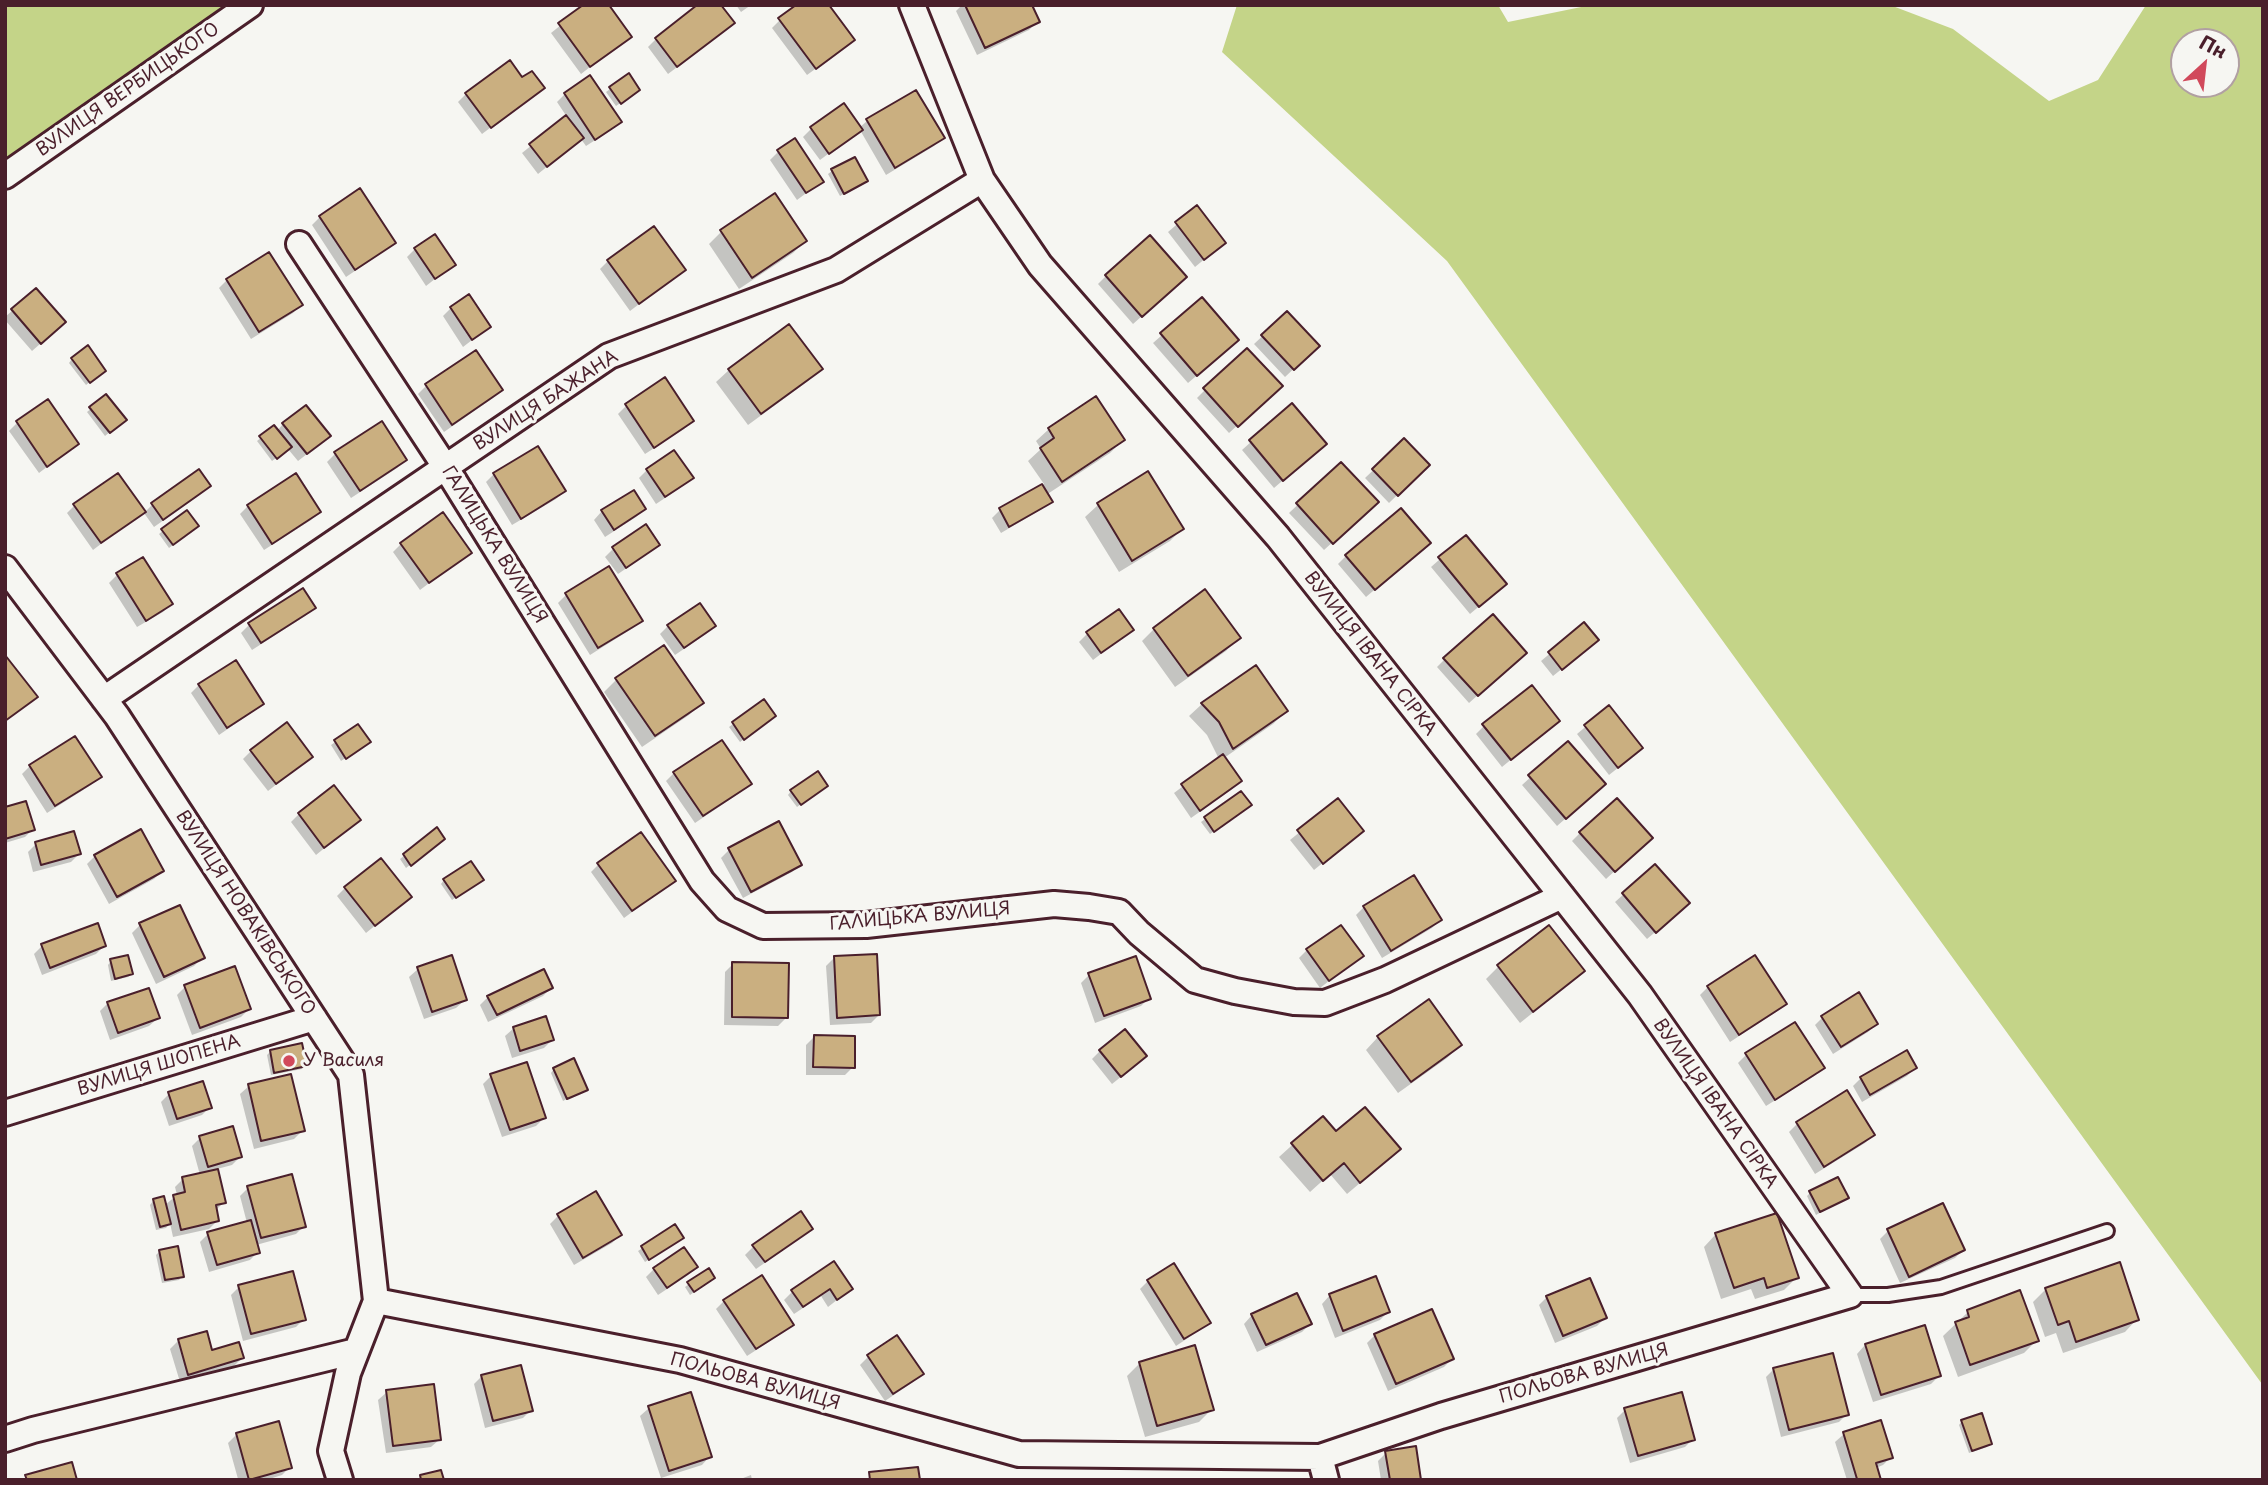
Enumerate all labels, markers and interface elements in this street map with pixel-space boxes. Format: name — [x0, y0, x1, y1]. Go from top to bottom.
street label: ВУЛИЦЯ ВЕРБИЦЬКОГО — [32, 19, 224, 161]
text: Пн — [2195, 27, 2232, 65]
north arrow — [2170, 28, 2240, 98]
street label: ВУЛИЦЯ БАЖАНА — [470, 346, 622, 456]
street label: ГАЛИЦЬКА ВУЛИЦЯ — [437, 462, 551, 628]
street label: ВУЛИЦЯ ІВАНА СІРКА — [1299, 568, 1441, 740]
street label: ВУЛИЦЯ НОВАКІВСЬКОГО — [171, 807, 319, 1019]
street label: ГАЛИЦЬКА ВУЛИЦЯ — [829, 898, 1011, 936]
street label: ВУЛИЦЯ ІВАНА СІРКА — [1648, 1015, 1782, 1193]
street label: ВУЛИЦЯ ШОПЕНА — [75, 1031, 243, 1101]
place label: У Василя — [303, 1050, 384, 1072]
marker: У Василя — [281, 1053, 297, 1069]
street label: ПОЛЬОВА ВУЛИЦЯ — [1497, 1339, 1671, 1409]
street label: ПОЛЬОВА ВУЛИЦЯ — [668, 1349, 842, 1415]

